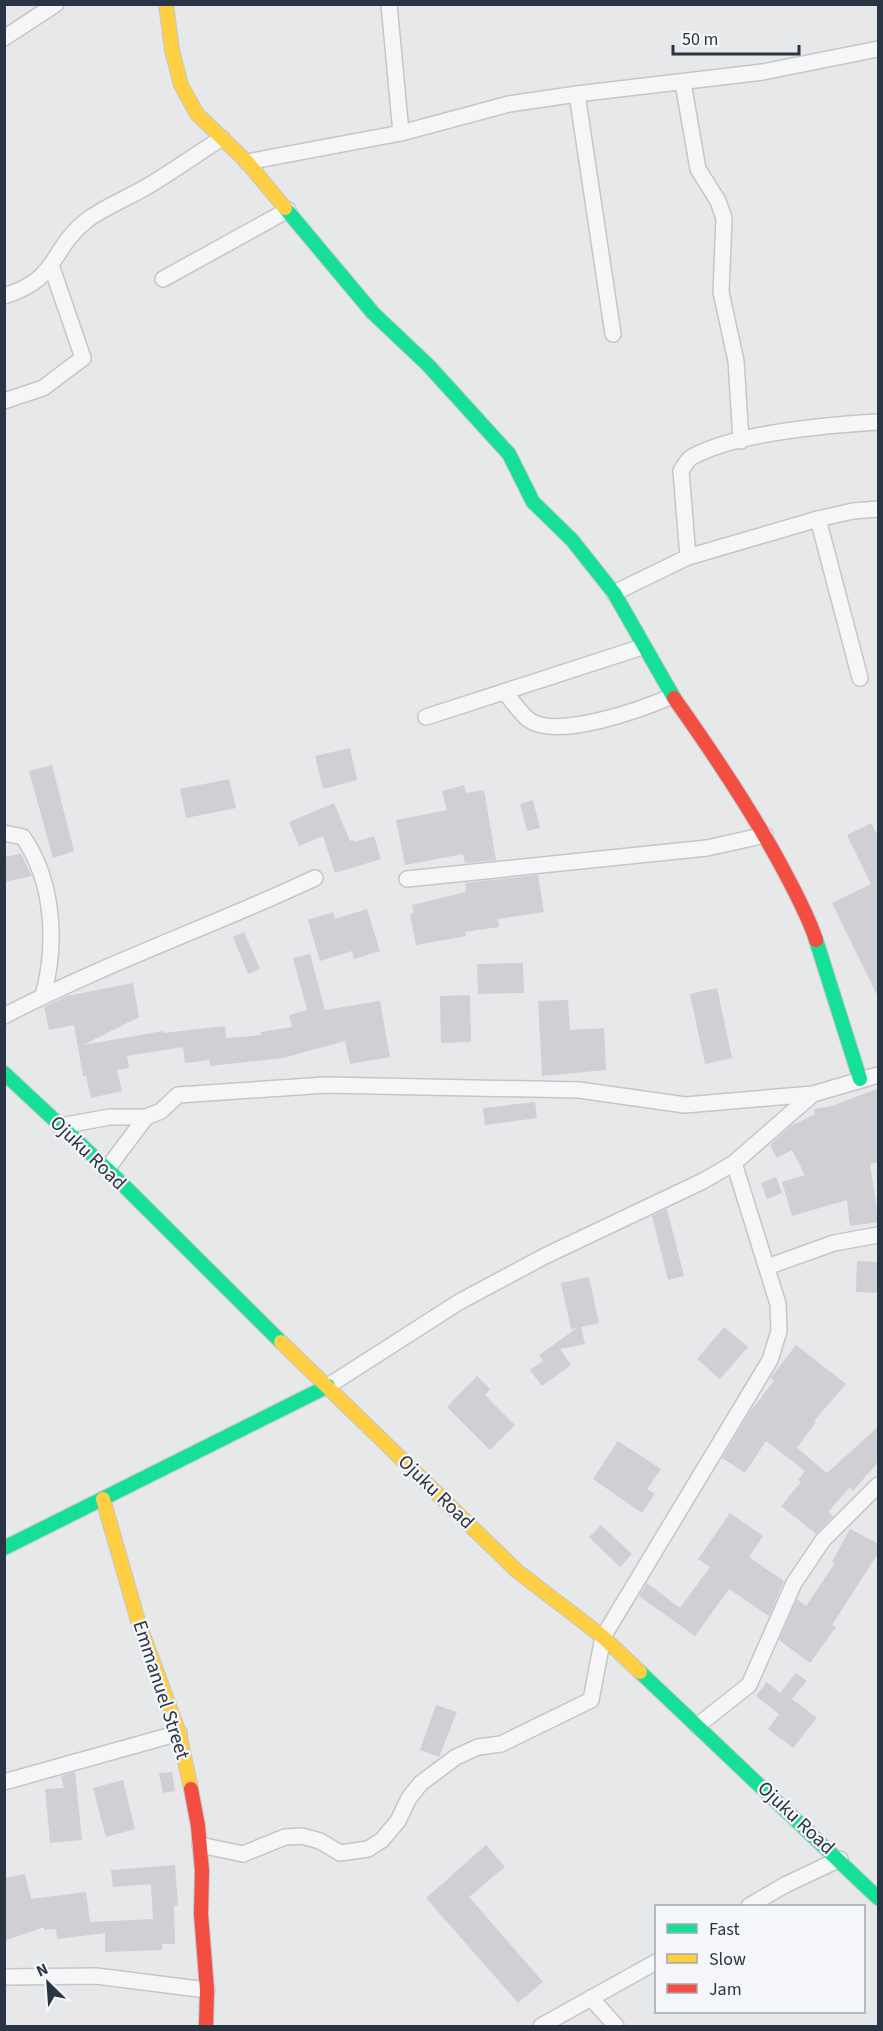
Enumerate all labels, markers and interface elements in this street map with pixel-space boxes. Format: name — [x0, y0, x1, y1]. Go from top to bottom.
scale bar — [673, 18, 799, 56]
text: 50 m — [682, 27, 718, 52]
street label: Ojuku Road — [44, 1109, 132, 1197]
street label: Ojuku Road — [392, 1448, 480, 1536]
street label: Emmanuel Street — [125, 1617, 197, 1763]
street label: Ojuku Road — [751, 1775, 841, 1861]
legend — [655, 1905, 865, 2013]
text: Fast — [709, 1917, 740, 1942]
text: Slow — [709, 1947, 746, 1972]
north arrow — [18, 1953, 78, 2013]
text: N — [33, 1958, 52, 1983]
text: Jam — [709, 1977, 742, 2002]

